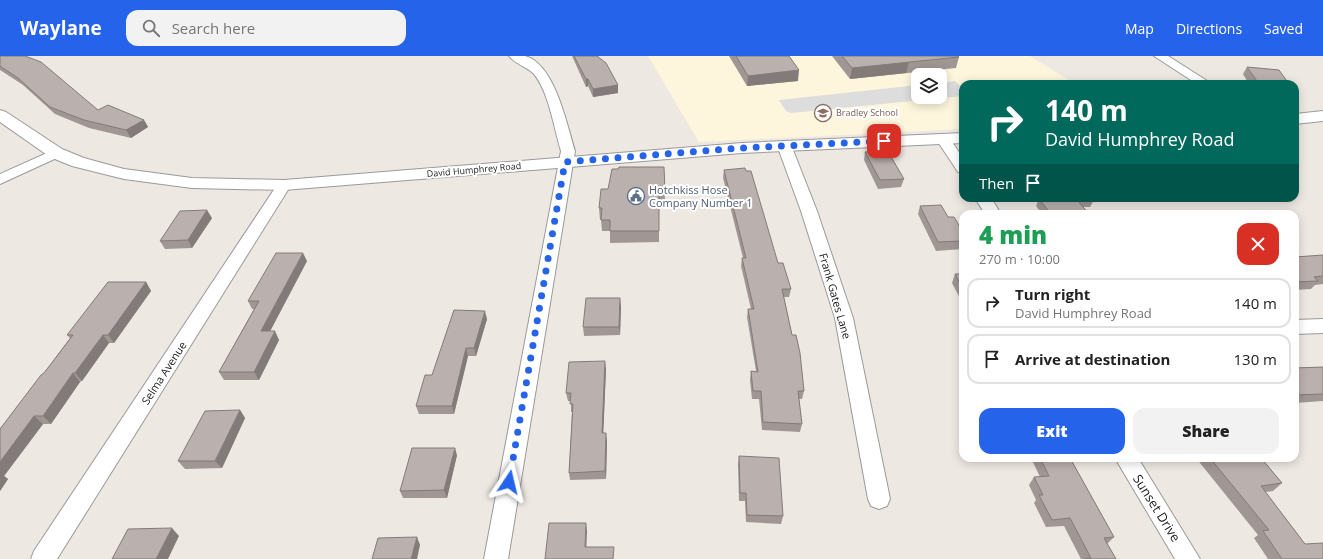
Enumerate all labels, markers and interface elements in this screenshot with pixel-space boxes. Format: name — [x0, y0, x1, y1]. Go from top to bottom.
search box — [126, 10, 406, 46]
text: Waylane — [20, 15, 102, 41]
icon: search — [140, 17, 162, 39]
text: Search here — [172, 18, 255, 38]
text: Map — [1125, 19, 1154, 38]
text: Directions — [1176, 19, 1242, 38]
text: Saved — [1264, 19, 1303, 38]
map controls — [911, 68, 947, 104]
button: layers — [911, 68, 947, 104]
text: 140 m — [1045, 91, 1128, 129]
icon: right — [979, 96, 1031, 148]
school or university icon: Bradley School — [813, 103, 833, 123]
place label: Bradley School — [836, 106, 898, 119]
pin — [867, 124, 901, 158]
text: David Humphrey Road — [1045, 127, 1234, 151]
icon: arrive — [873, 130, 895, 152]
street label: David Humphrey Road — [426, 159, 522, 180]
icon: arrive — [1022, 172, 1044, 194]
text: Then — [979, 173, 1014, 193]
place label: Hotchkiss Hose Company Number 1 — [649, 182, 752, 210]
public building icon: Hotchkiss Hose Company Number 1 — [626, 186, 646, 206]
text: 4 min — [979, 218, 1047, 251]
button: close — [1237, 223, 1279, 265]
text: 270 m · 10:00 — [979, 250, 1060, 268]
street label: Frank Gates Lane — [816, 251, 855, 341]
text: Turn right — [1015, 284, 1090, 304]
icon: right — [981, 292, 1003, 314]
text: 140 m — [1233, 293, 1277, 313]
text: David Humphrey Road — [1015, 304, 1152, 322]
street label: Selma Avenue — [138, 338, 190, 407]
icon: arrive — [981, 348, 1003, 370]
text: Arrive at destination — [1015, 349, 1170, 369]
text: 130 m — [1233, 349, 1277, 369]
button: Exit — [979, 408, 1125, 454]
button: Share — [1133, 408, 1279, 454]
position arrow — [488, 461, 530, 503]
street label: Sunset Drive — [1129, 471, 1185, 545]

